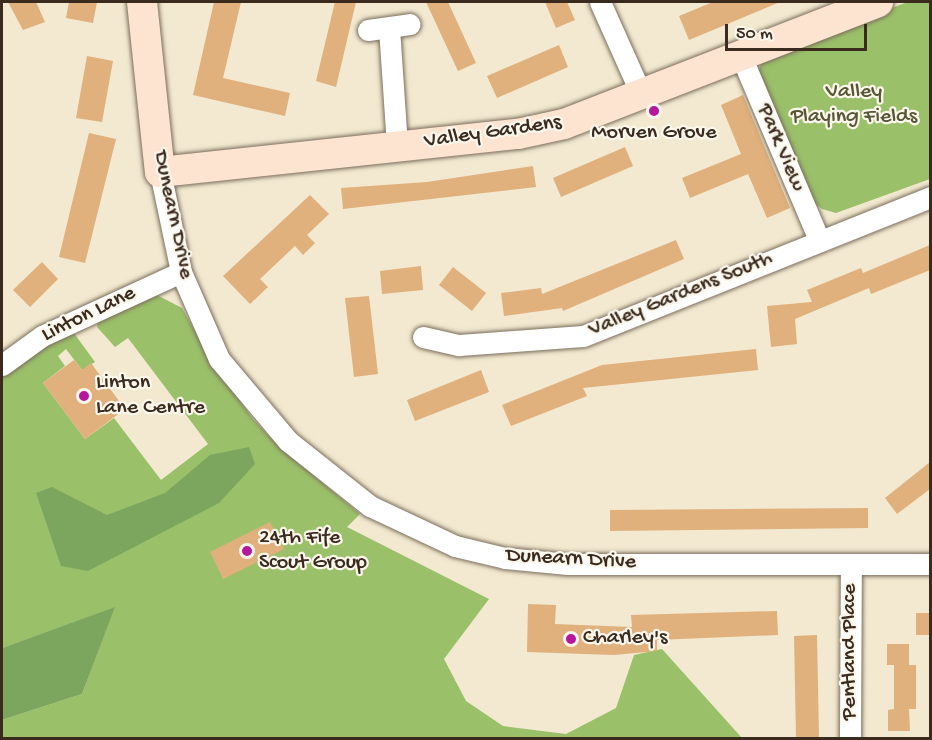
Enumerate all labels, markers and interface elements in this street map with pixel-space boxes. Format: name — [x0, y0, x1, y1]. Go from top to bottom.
scale bar — [728, 12, 870, 50]
text: 50 m — [736, 24, 773, 45]
park label: Valley Playing Fields — [791, 79, 917, 130]
street label: Park View — [750, 100, 810, 196]
marker: Morven Grove — [647, 104, 661, 118]
street label: Valley Gardens — [423, 110, 563, 156]
place label: Morven Grove — [591, 121, 717, 147]
street label: Dunearn Drive — [146, 149, 198, 281]
street label: Valley Gardens South — [585, 246, 777, 344]
street label: Linton Lane — [38, 281, 140, 349]
place label: Linton Lane Centre — [96, 370, 205, 422]
marker: Linton Lane Centre — [77, 389, 91, 403]
place label: 24th Fife Scout Group — [259, 525, 367, 576]
street label: Dunearn Drive — [505, 543, 637, 577]
marker: 24th Fife Scout Group — [240, 544, 254, 558]
street label: Pentland Place — [838, 584, 864, 720]
place label: Charley's — [583, 626, 667, 652]
marker: Charley's — [564, 632, 578, 646]

